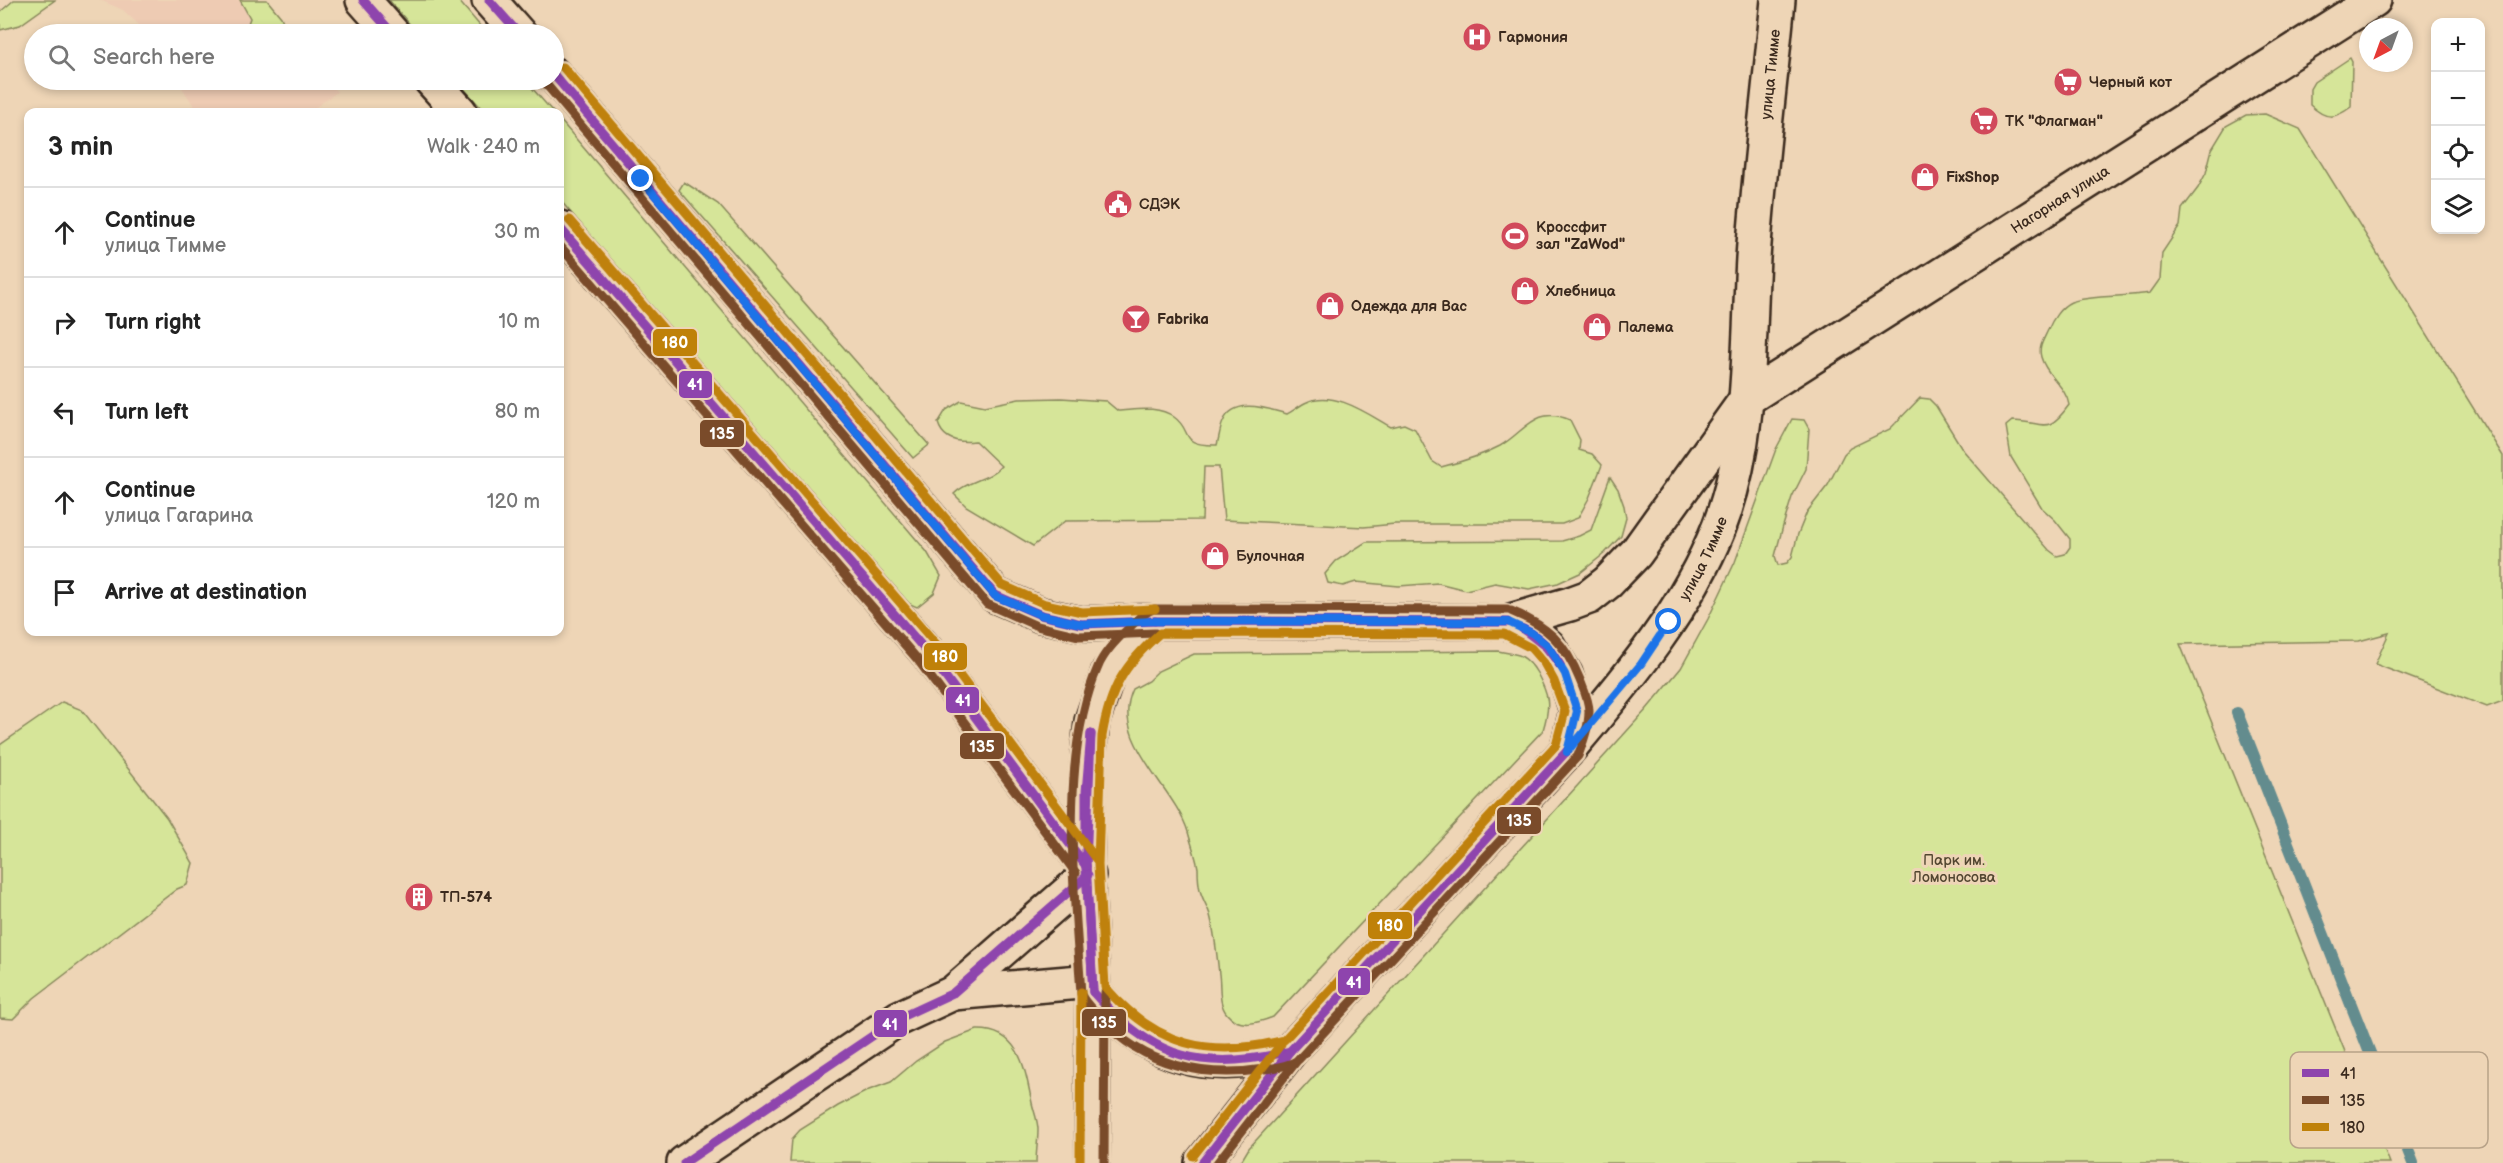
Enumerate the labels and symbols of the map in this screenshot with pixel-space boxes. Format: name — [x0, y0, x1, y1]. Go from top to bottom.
north arrow — [2359, 18, 2413, 72]
hospital icon: Гармония — [1461, 21, 1493, 53]
place label: Гармония — [1498, 28, 1568, 47]
street label: улица Тимме — [1756, 28, 1785, 120]
supermarket icon: Черный кот — [2052, 66, 2084, 98]
place label: Черный кот — [2089, 73, 2173, 92]
supermarket icon: ТК "Флагман" — [1968, 105, 2000, 137]
place label: ТК "Флагман" — [2005, 112, 2103, 131]
shop icon: FixShop — [1909, 161, 1941, 193]
street label: Нагорная улица — [2007, 161, 2113, 238]
route end — [627, 165, 653, 191]
place label: FixShop — [1946, 168, 2000, 187]
public building icon: СДЭК — [1102, 188, 1134, 220]
place label: СДЭК — [1139, 195, 1181, 214]
place label: Кроссфит зал "ZaWod" — [1536, 218, 1625, 254]
sports icon: Кроссфит зал "ZaWod" — [1499, 220, 1531, 252]
shop icon: Хлебница — [1509, 275, 1541, 307]
place label: Хлебница — [1545, 282, 1616, 301]
shop icon: Одежда для Вас — [1314, 290, 1346, 322]
place label: Одежда для Вас — [1351, 297, 1467, 316]
bar icon: Fabrika — [1120, 303, 1152, 335]
place label: Fabrika — [1157, 310, 1209, 329]
shop icon: Палема — [1581, 311, 1613, 343]
place label: Палема — [1618, 318, 1674, 337]
line badge: 180 — [652, 328, 698, 357]
text: 180 — [662, 334, 688, 353]
line badge: 41 — [678, 370, 713, 399]
text: 41 — [687, 376, 703, 395]
line badge: 135 — [699, 419, 745, 448]
text: 135 — [709, 425, 735, 444]
street label: улица Тимме — [1675, 514, 1732, 604]
shop icon: Булочная — [1199, 540, 1231, 572]
place label: Булочная — [1236, 547, 1305, 566]
route start — [1655, 608, 1681, 634]
line badge: 180 — [923, 642, 968, 671]
text: 180 — [932, 648, 958, 667]
line badge: 41 — [945, 686, 980, 714]
text: 41 — [955, 692, 971, 711]
line badge: 135 — [959, 732, 1005, 760]
text: 135 — [969, 738, 995, 757]
line badge: 135 — [1496, 806, 1542, 835]
text: 135 — [1506, 812, 1532, 831]
park label: Парк им. Ломоносова — [1911, 851, 1996, 887]
building icon: ТП-574 — [403, 881, 435, 913]
place label: ТП-574 — [440, 888, 492, 907]
line badge: 180 — [1367, 911, 1413, 940]
text: 180 — [1377, 917, 1403, 936]
line badge: 41 — [1337, 967, 1371, 996]
text: 41 — [1346, 974, 1362, 993]
line badge: 135 — [1081, 1008, 1127, 1037]
line badge: 41 — [873, 1009, 908, 1038]
text: 135 — [1091, 1014, 1117, 1033]
text: 41 — [882, 1016, 898, 1035]
legend — [2290, 1052, 2488, 1148]
text: 41 — [2340, 1065, 2356, 1084]
text: 135 — [2340, 1092, 2365, 1111]
text: 180 — [2340, 1119, 2365, 1138]

